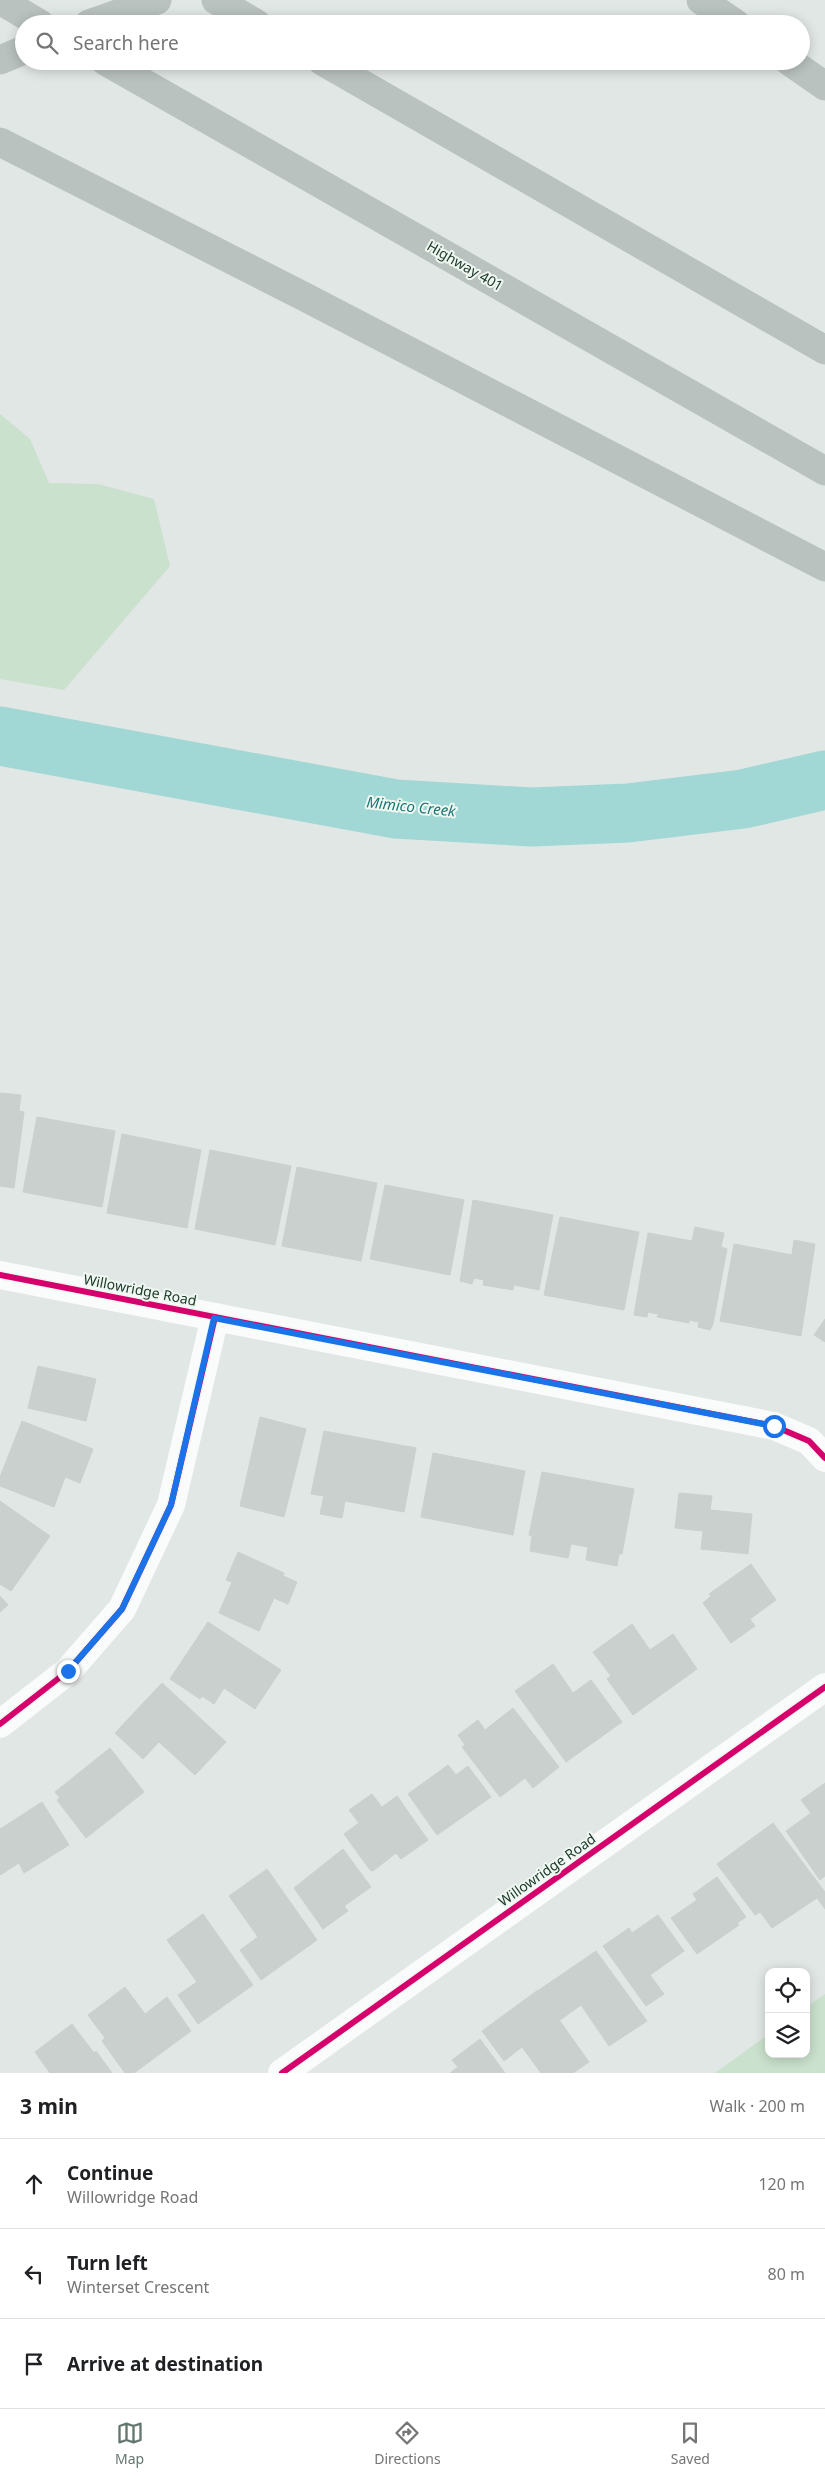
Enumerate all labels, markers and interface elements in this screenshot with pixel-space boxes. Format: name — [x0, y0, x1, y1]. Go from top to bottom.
search box — [15, 15, 810, 70]
icon: search — [33, 29, 61, 57]
text: Search here — [73, 30, 179, 56]
street label: Highway 401 — [424, 236, 507, 295]
water label: Mimico Creek — [366, 791, 457, 821]
street label: Willowridge Road — [82, 1269, 198, 1310]
route start — [763, 1415, 786, 1438]
route end — [57, 1660, 80, 1683]
street label: Willowridge Road — [494, 1829, 599, 1910]
map controls — [765, 1968, 810, 2058]
button: locate — [765, 1968, 810, 2013]
button: layers — [765, 2013, 810, 2058]
text: 3 min — [20, 2092, 78, 2120]
text: Walk · 200 m — [710, 2095, 805, 2117]
text: Continue — [67, 2160, 153, 2186]
icon: ahead — [20, 2170, 48, 2198]
text: 120 m — [758, 2173, 805, 2195]
text: Willowridge Road — [67, 2186, 198, 2208]
text: Turn left — [67, 2250, 148, 2276]
icon: left — [20, 2260, 48, 2288]
text: 80 m — [768, 2263, 805, 2285]
text: Winterset Crescent — [67, 2276, 209, 2298]
icon: arrive — [20, 2350, 48, 2378]
text: Arrive at destination — [67, 2351, 263, 2377]
tab: Map — [115, 2419, 144, 2468]
tab: Directions — [374, 2419, 441, 2468]
tab: Saved — [671, 2419, 710, 2468]

